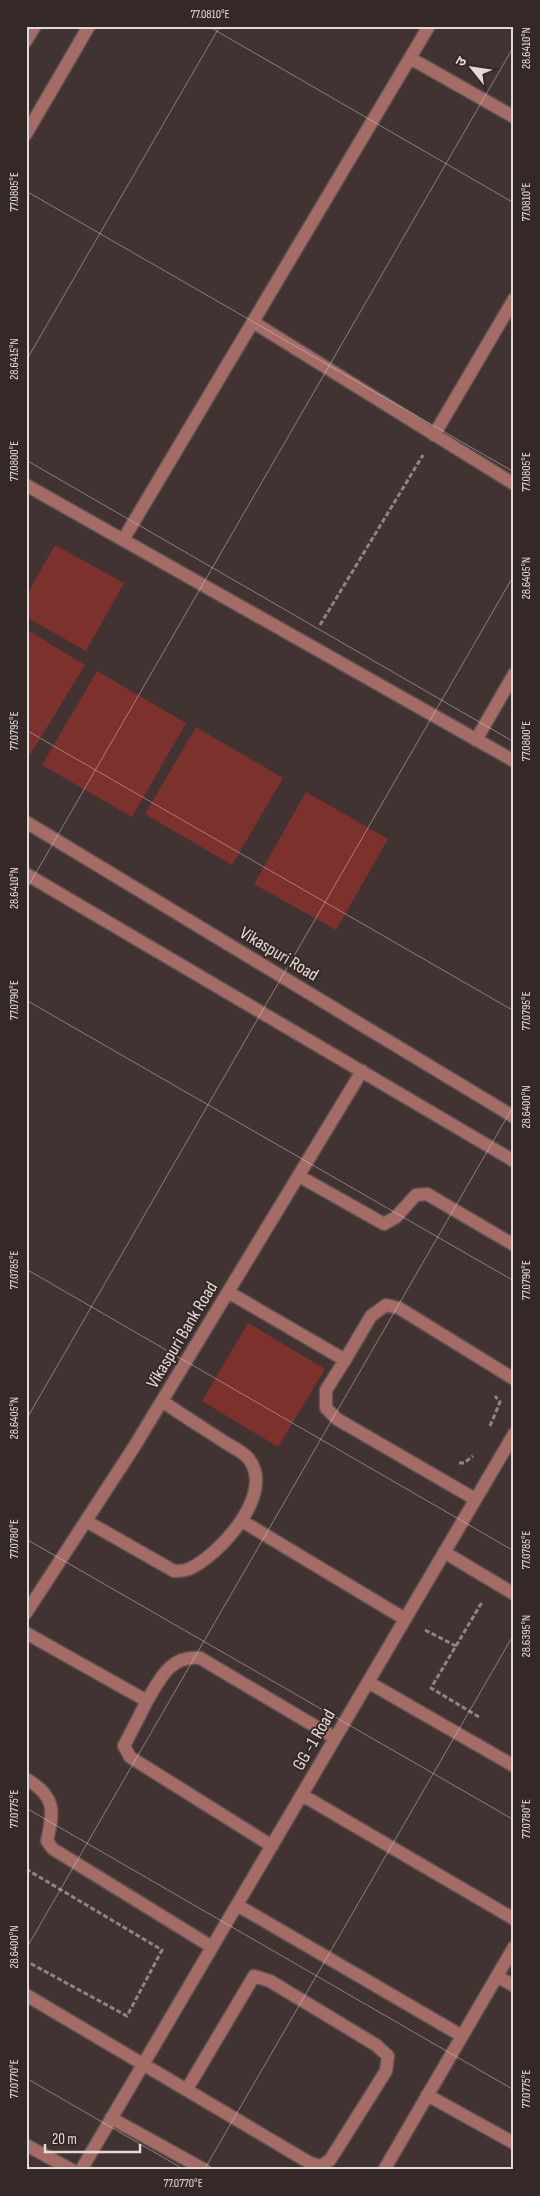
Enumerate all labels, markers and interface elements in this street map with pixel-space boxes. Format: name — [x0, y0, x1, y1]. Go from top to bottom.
text: 77.0810°E — [190, 7, 230, 22]
text: 28.6410°N — [519, 27, 534, 69]
north arrow — [448, 42, 498, 92]
text: उ — [452, 53, 471, 70]
text: 77.0805°E — [7, 172, 22, 212]
text: 77.0810°E — [519, 182, 534, 222]
text: 28.6415°N — [7, 338, 22, 380]
text: 77.0800°E — [7, 441, 22, 481]
text: 77.0805°E — [519, 452, 534, 492]
text: 28.6405°N — [519, 557, 534, 599]
text: 77.0795°E — [7, 711, 22, 751]
text: 77.0800°E — [519, 721, 534, 761]
text: 28.6410°N — [7, 867, 22, 909]
street label: Vikaspuri Road — [236, 922, 322, 986]
text: 77.0790°E — [7, 980, 22, 1020]
text: 77.0795°E — [519, 991, 534, 1031]
text: 28.6400°N — [519, 1085, 534, 1129]
text: 77.0785°E — [7, 1250, 22, 1290]
text: 77.0790°E — [519, 1260, 534, 1300]
street label: Vikaspuri Bank Road — [142, 1278, 222, 1392]
text: 28.6405°N — [7, 1397, 22, 1439]
text: 77.0780°E — [7, 1519, 22, 1559]
text: 77.0785°E — [519, 1530, 534, 1570]
text: 28.6395°N — [519, 1615, 534, 1657]
street label: GG -1 Road — [288, 1706, 340, 1774]
text: 77.0775°E — [7, 1790, 22, 1828]
text: 77.0780°E — [519, 1799, 534, 1839]
text: 28.6400°N — [7, 1925, 22, 1969]
text: 77.0770°E — [7, 2059, 22, 2099]
text: 77.0775°E — [519, 2070, 534, 2108]
scale bar — [45, 2121, 140, 2153]
text: 20 m — [52, 2130, 77, 2149]
text: 77.0770°E — [163, 2176, 203, 2191]

